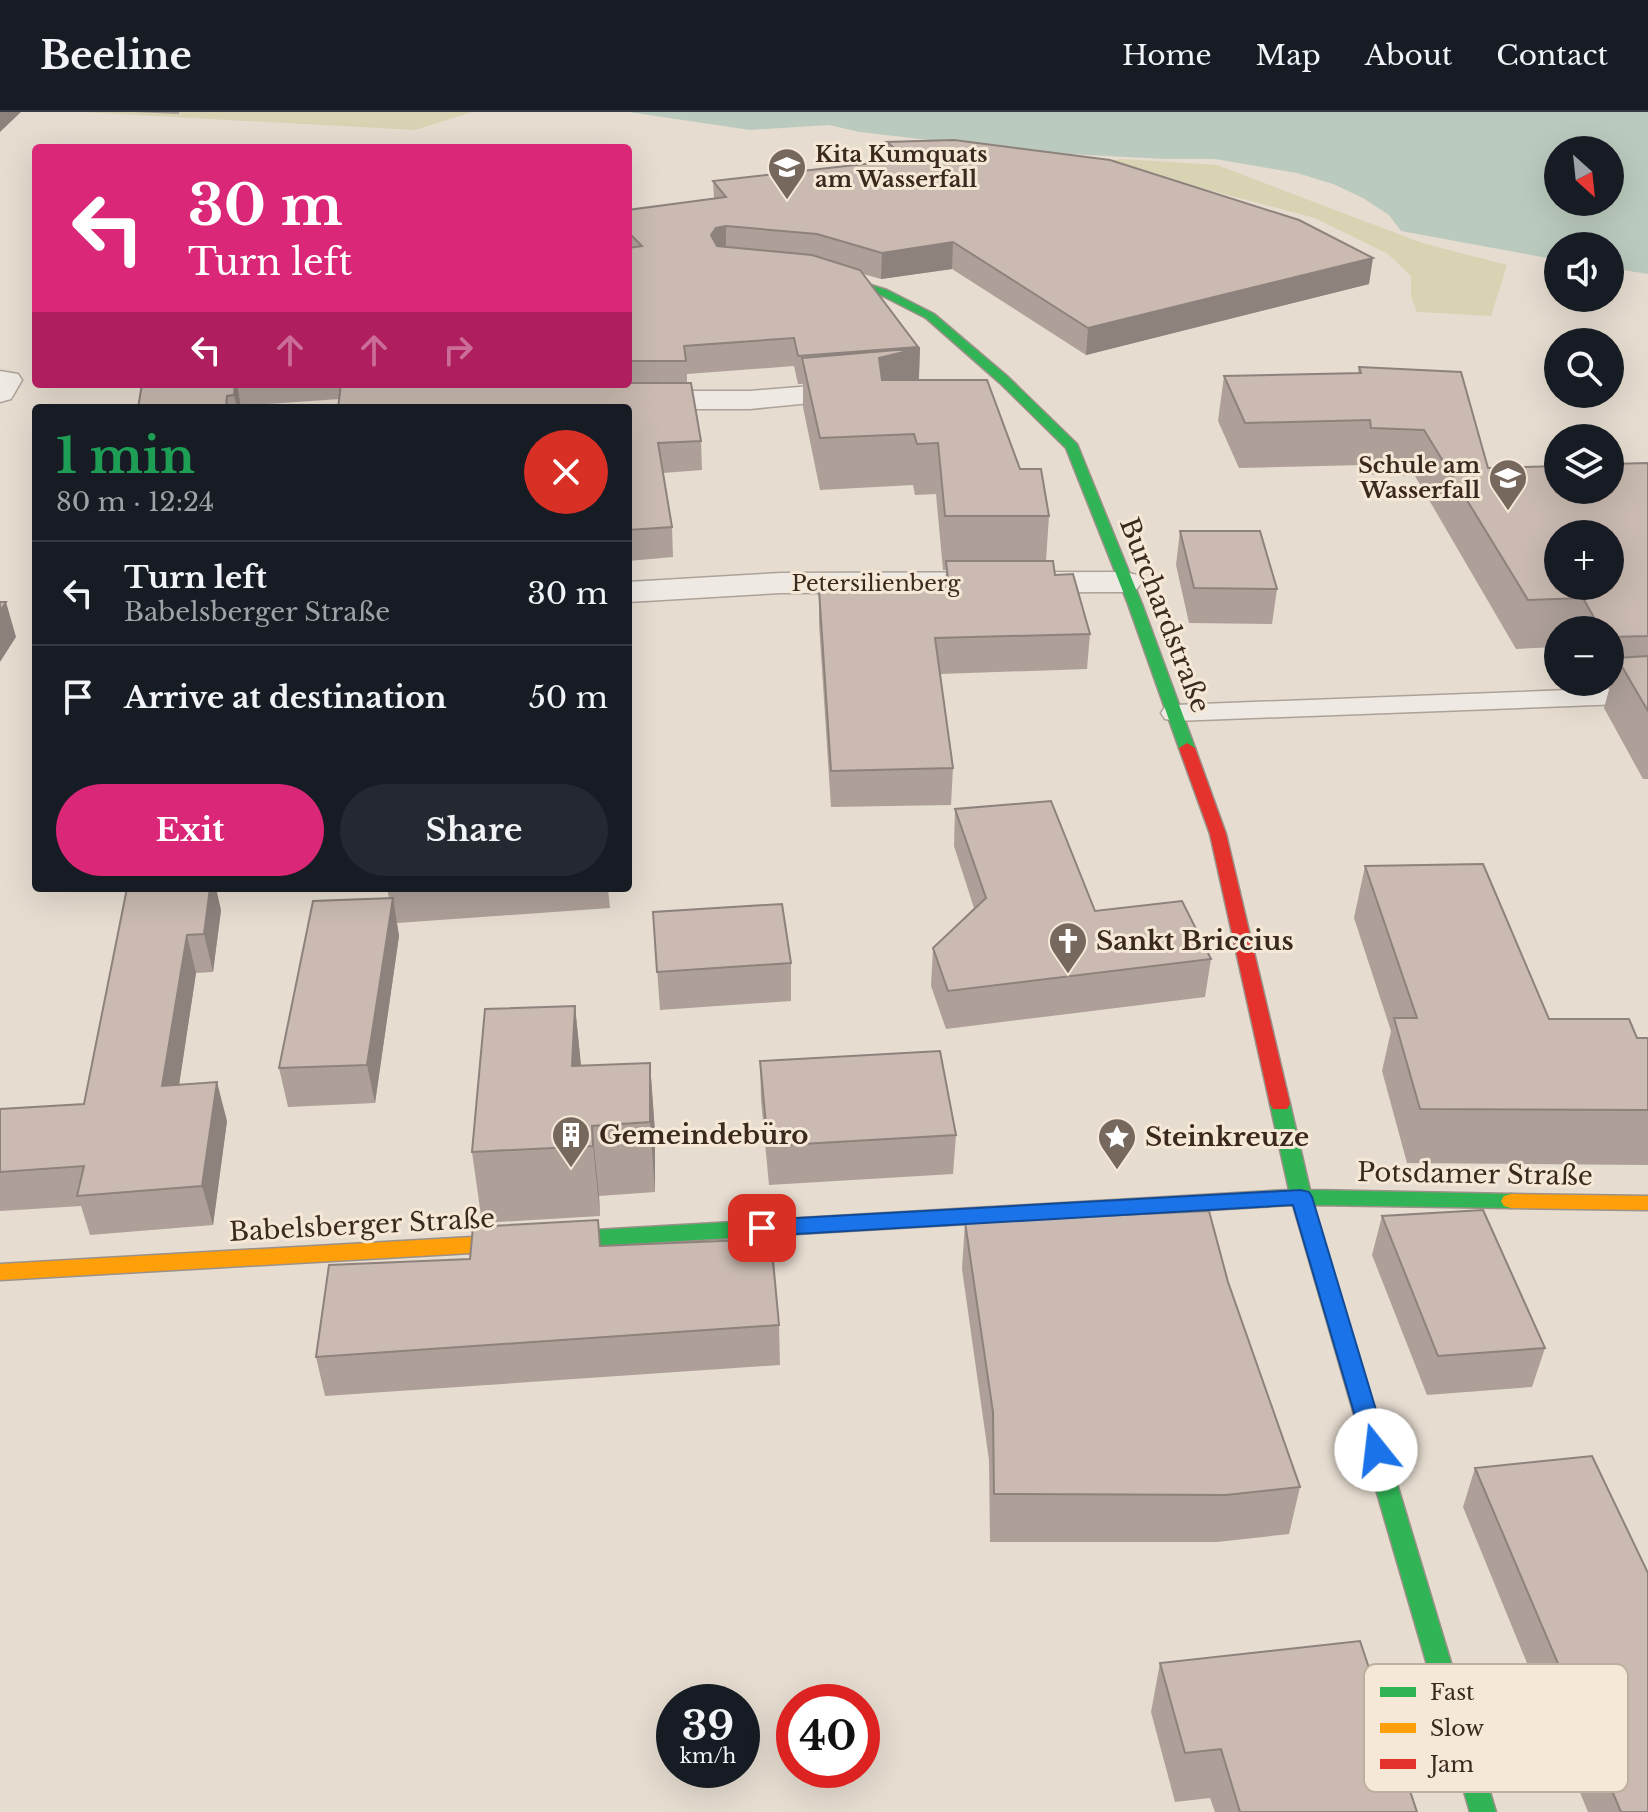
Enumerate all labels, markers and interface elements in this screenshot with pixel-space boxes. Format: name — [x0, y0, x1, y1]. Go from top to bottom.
text: Beeline — [40, 32, 192, 79]
text: Home — [1122, 38, 1212, 73]
text: Map — [1256, 38, 1321, 73]
text: About — [1365, 38, 1452, 73]
text: Contact — [1496, 38, 1608, 73]
north arrow — [1544, 136, 1624, 216]
map controls — [1544, 136, 1624, 696]
place label: Kita Kumquats am Wasserfall — [815, 141, 987, 193]
school or university icon: Kita Kumquats am Wasserfall — [766, 146, 808, 201]
text: 30 m — [188, 171, 343, 240]
icon: left — [56, 176, 160, 280]
button: sound — [1544, 232, 1624, 312]
text: Turn left — [188, 240, 352, 285]
icon: left — [184, 328, 228, 372]
icon: ahead — [268, 328, 312, 372]
icon: ahead — [352, 328, 396, 372]
icon: right — [436, 328, 480, 372]
button: search — [1544, 328, 1624, 408]
button: layers — [1544, 424, 1624, 504]
text: 1 min — [56, 426, 195, 486]
button: close — [524, 430, 608, 514]
place label: Schule am Wasserfall — [1358, 452, 1480, 504]
school or university icon: Schule am Wasserfall — [1487, 457, 1529, 512]
text: 80 m · 12:24 — [56, 486, 214, 518]
street label: Burchardstraße — [1113, 513, 1217, 717]
button: + — [1544, 520, 1624, 600]
text: Turn left — [124, 559, 267, 596]
street label: Petersilienberg — [791, 570, 961, 597]
icon: left — [56, 571, 100, 615]
text: 30 m — [527, 575, 608, 612]
text: Babelsberger Straße — [124, 596, 390, 628]
button: − — [1544, 616, 1624, 696]
icon: arrive — [56, 675, 100, 719]
text: Arrive at destination — [124, 679, 447, 716]
text: 50 m — [529, 679, 608, 716]
button: Exit — [56, 784, 324, 876]
button: Share — [340, 784, 608, 876]
church icon: Sankt Briccius — [1047, 920, 1089, 975]
place label: Sankt Briccius — [1096, 925, 1294, 957]
building icon: Gemeindebüro — [550, 1114, 592, 1169]
place icon: Steinkreuze — [1096, 1116, 1138, 1171]
place label: Gemeindebüro — [599, 1119, 808, 1151]
place label: Steinkreuze — [1145, 1121, 1309, 1153]
street label: Potsdamer Straße — [1357, 1156, 1593, 1192]
pin — [728, 1194, 796, 1262]
street label: Babelsberger Straße — [228, 1202, 496, 1248]
icon: arrive — [740, 1206, 784, 1250]
position arrow — [1334, 1408, 1418, 1492]
legend — [1364, 1664, 1628, 1792]
text: Fast — [1430, 1679, 1475, 1706]
speed limit sign: 40 — [776, 1684, 880, 1788]
text: 39 — [682, 1701, 734, 1751]
text: Slow — [1430, 1715, 1484, 1742]
text: km/h — [680, 1744, 736, 1768]
text: Jam — [1427, 1751, 1474, 1778]

